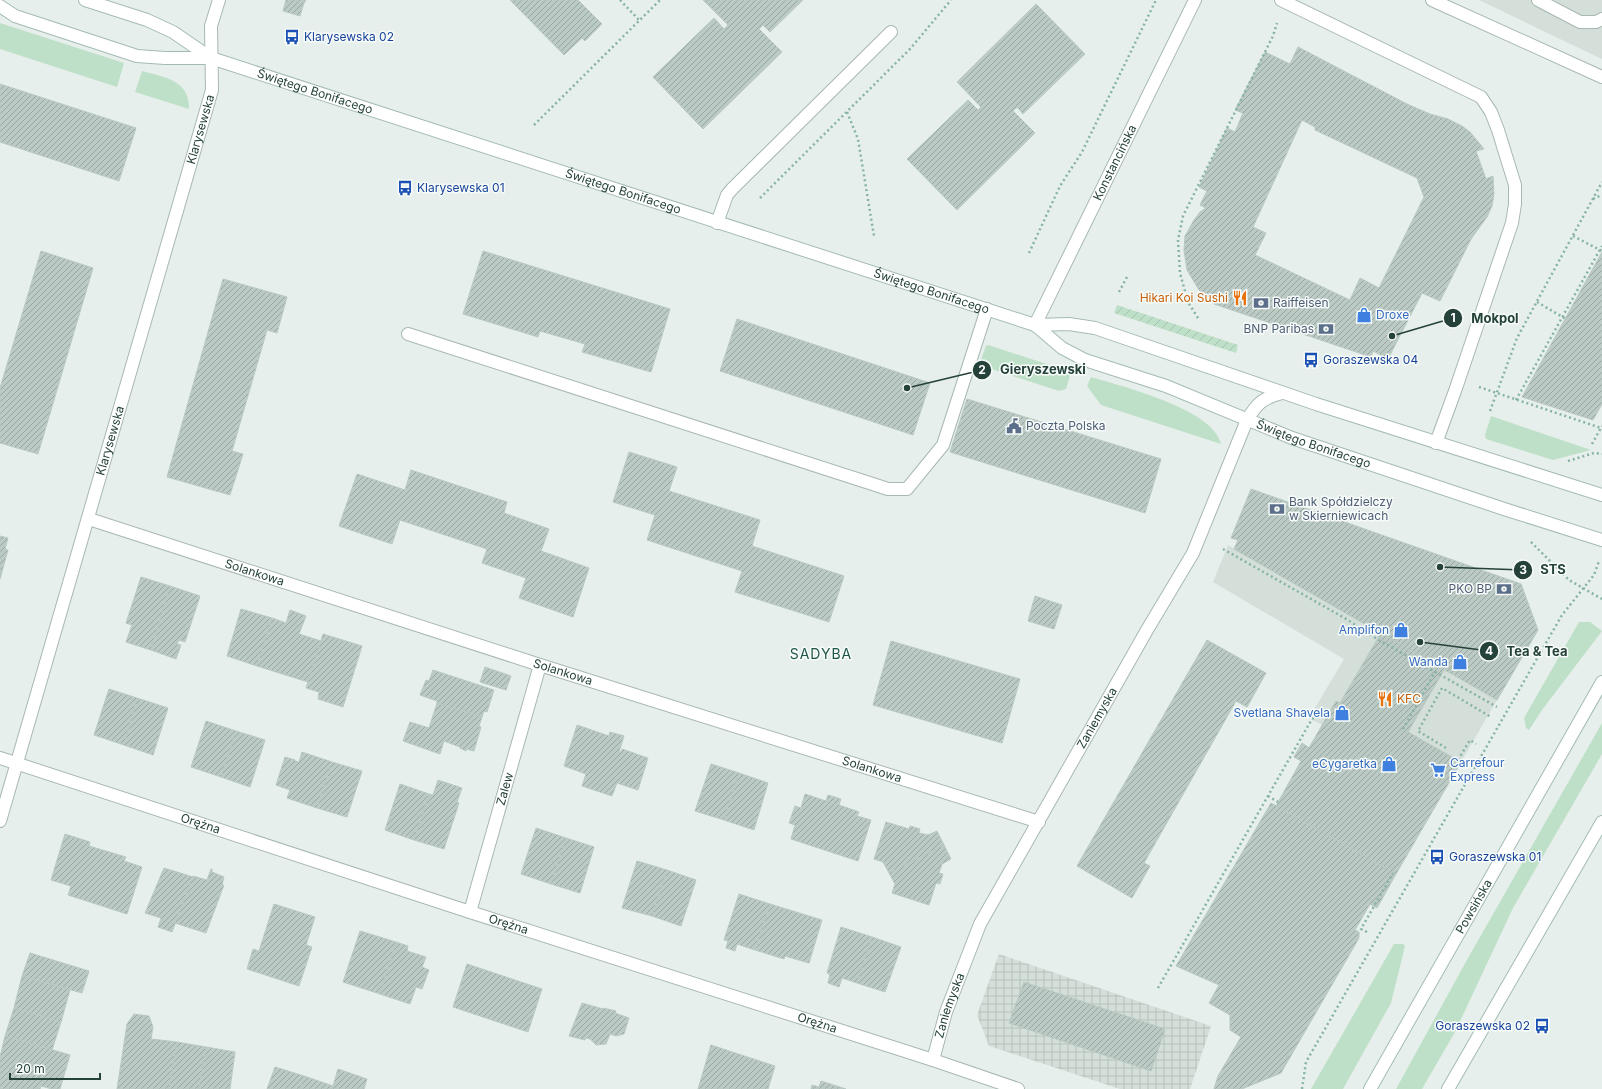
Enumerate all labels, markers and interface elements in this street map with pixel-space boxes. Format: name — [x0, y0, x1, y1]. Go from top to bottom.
bus stop icon: Klarysewska 02 — [283, 28, 301, 46]
place label: Klarysewska 02 — [304, 29, 394, 44]
street label: Świętego Bonifacego — [255, 65, 375, 117]
street label: Klarysewska — [183, 93, 217, 166]
street label: Konstancińska — [1090, 122, 1139, 203]
street label: Świętego Bonifacego — [564, 165, 683, 217]
bus stop icon: Klarysewska 01 — [396, 179, 414, 197]
place label: Klarysewska 01 — [417, 180, 505, 195]
street label: Świętego Bonifacego — [872, 265, 991, 317]
restaurant icon: Hikari Koi Sushi — [1231, 289, 1249, 307]
place label: Hikari Koi Sushi — [1140, 290, 1228, 305]
bank icon: Raiffeisen — [1252, 294, 1270, 312]
place label: Raiffeisen — [1273, 295, 1329, 310]
callout: Mokpol — [1443, 305, 1526, 330]
shop icon: Droxe — [1355, 306, 1373, 324]
place label: Droxe — [1376, 307, 1409, 322]
text: 1 — [1450, 310, 1456, 325]
text: Mokpol — [1471, 310, 1519, 326]
bank icon: BNP Paribas — [1317, 320, 1335, 338]
place label: BNP Paribas — [1244, 321, 1314, 336]
bus stop icon: Goraszewska 04 — [1302, 351, 1320, 369]
place label: Goraszewska 04 — [1323, 352, 1418, 367]
callout: Gieryszewski — [972, 357, 1094, 382]
text: Gieryszewski — [1000, 361, 1086, 377]
text: 2 — [978, 362, 986, 377]
street label: Klarysewska — [93, 404, 127, 477]
street label: Świętego Bonifacego — [1254, 416, 1373, 471]
public building icon: Poczta Polska — [1005, 417, 1023, 435]
place label: Poczta Polska — [1026, 418, 1106, 433]
place label: Bank Spółdzielczy w Skierniewicach — [1289, 494, 1393, 523]
bank icon: Bank Spółdzielczy w Skierniewicach — [1268, 500, 1286, 518]
street label: Solankowa — [223, 556, 286, 589]
callout: STS — [1513, 557, 1574, 582]
text: STS — [1540, 561, 1566, 577]
text: 3 — [1519, 562, 1527, 577]
bank icon: PKO BP — [1495, 580, 1513, 598]
place label: PKO BP — [1449, 581, 1492, 596]
shop icon: Amplifon — [1392, 621, 1410, 639]
place label: Amplifon — [1339, 622, 1389, 637]
callout: Tea & Tea — [1479, 639, 1576, 664]
text: 4 — [1485, 643, 1493, 658]
text: Tea & Tea — [1506, 643, 1568, 659]
district label: SADYBA — [790, 645, 852, 662]
shop icon: Wanda — [1451, 653, 1469, 671]
place label: Wanda — [1409, 654, 1448, 669]
street label: Solankowa — [531, 655, 595, 688]
street label: Zaniemyska — [1073, 684, 1120, 751]
restaurant icon: KFC — [1376, 690, 1394, 708]
place label: KFC — [1397, 691, 1421, 706]
shop icon: Svetlana Shavela — [1333, 704, 1351, 722]
place label: Svetlana Shavela — [1234, 705, 1330, 720]
street label: Solankowa — [840, 753, 904, 785]
shop icon: eCygaretka — [1380, 755, 1398, 773]
place label: Carrefour Express — [1450, 755, 1505, 784]
place label: eCygaretka — [1312, 756, 1377, 771]
supermarket icon: Carrefour Express — [1429, 761, 1447, 779]
street label: Zalew — [493, 770, 516, 807]
street label: Orężna — [179, 810, 222, 837]
bus stop icon: Goraszewska 01 — [1428, 848, 1446, 866]
place label: Goraszewska 01 — [1449, 849, 1541, 864]
street label: Powsińska — [1452, 876, 1495, 936]
street label: Orężna — [487, 910, 530, 937]
street label: Zaniemyska — [931, 971, 967, 1040]
street label: Orężna — [796, 1009, 839, 1036]
bus stop icon: Goraszewska 02 — [1533, 1017, 1551, 1035]
place label: Goraszewska 02 — [1435, 1018, 1530, 1033]
scale bar — [10, 1055, 100, 1081]
text: 20 m — [16, 1061, 45, 1076]

